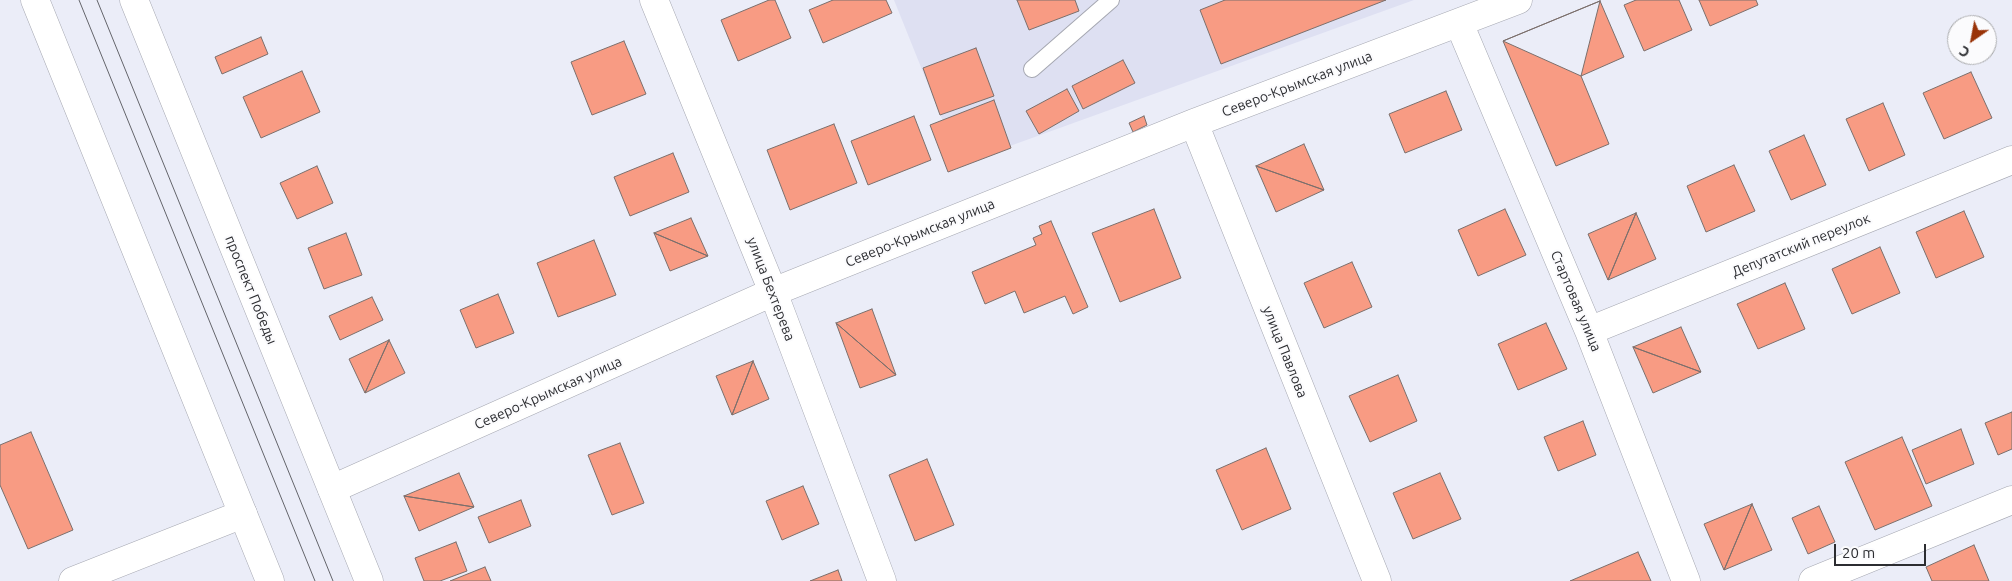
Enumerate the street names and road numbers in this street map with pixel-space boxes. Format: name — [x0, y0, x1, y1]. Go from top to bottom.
street label: Северо-Крымская улица — [1219, 48, 1375, 120]
street label: Северо-Крымская улица — [843, 195, 997, 271]
street label: Депутатский переулок — [1729, 210, 1873, 280]
street label: проспект Победы — [222, 233, 280, 347]
street label: улица Бехтерева — [743, 235, 799, 343]
street label: Стартовая улица — [1547, 248, 1605, 354]
street label: улица Павлова — [1259, 304, 1311, 400]
street label: Северо-Крымская улица — [472, 353, 624, 433]

